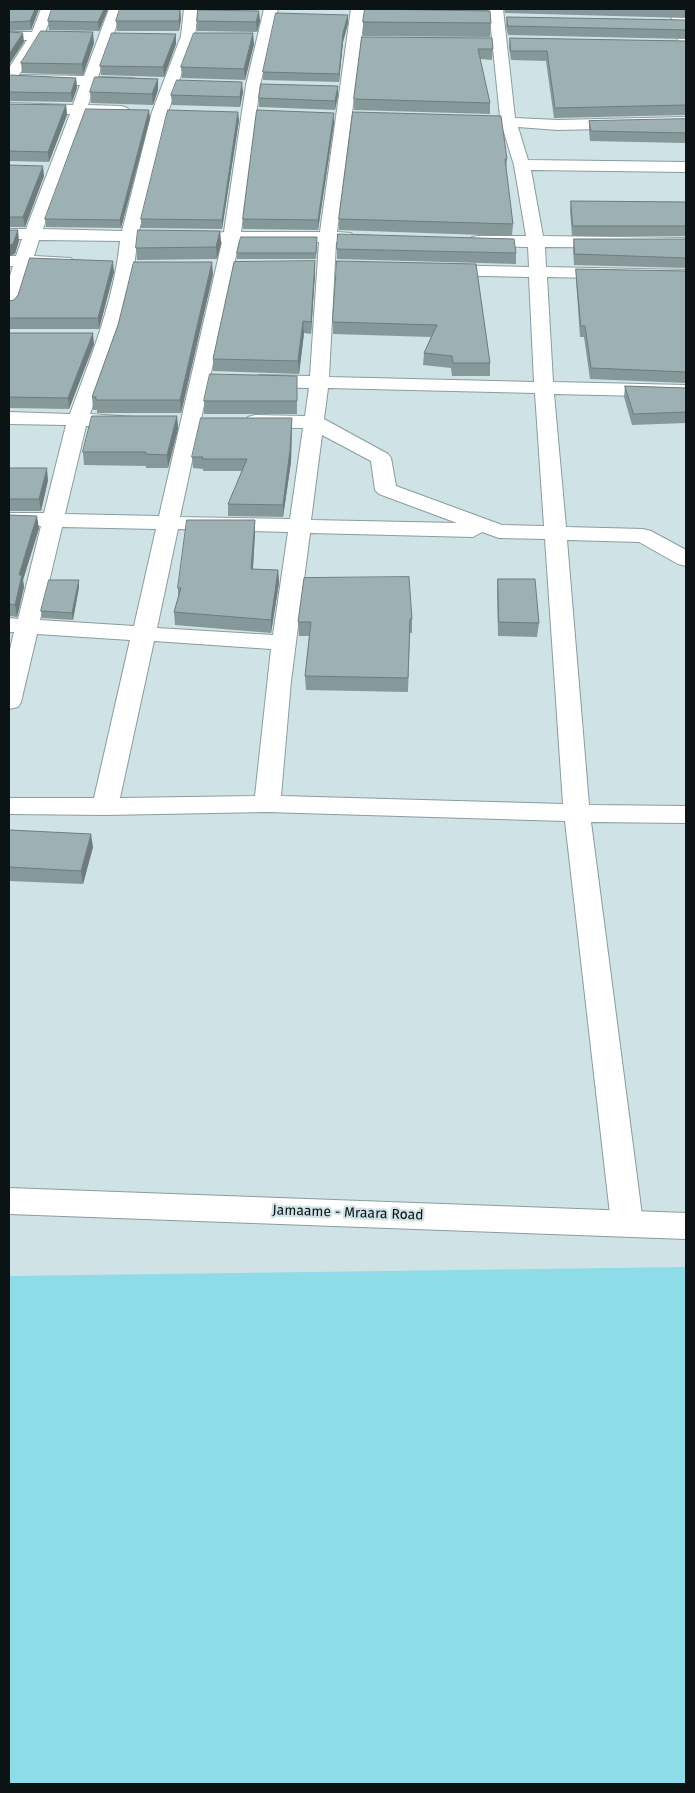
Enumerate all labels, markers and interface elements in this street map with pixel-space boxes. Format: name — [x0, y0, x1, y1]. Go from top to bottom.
street label: Jamaame - Mraara Road — [272, 1202, 424, 1224]

